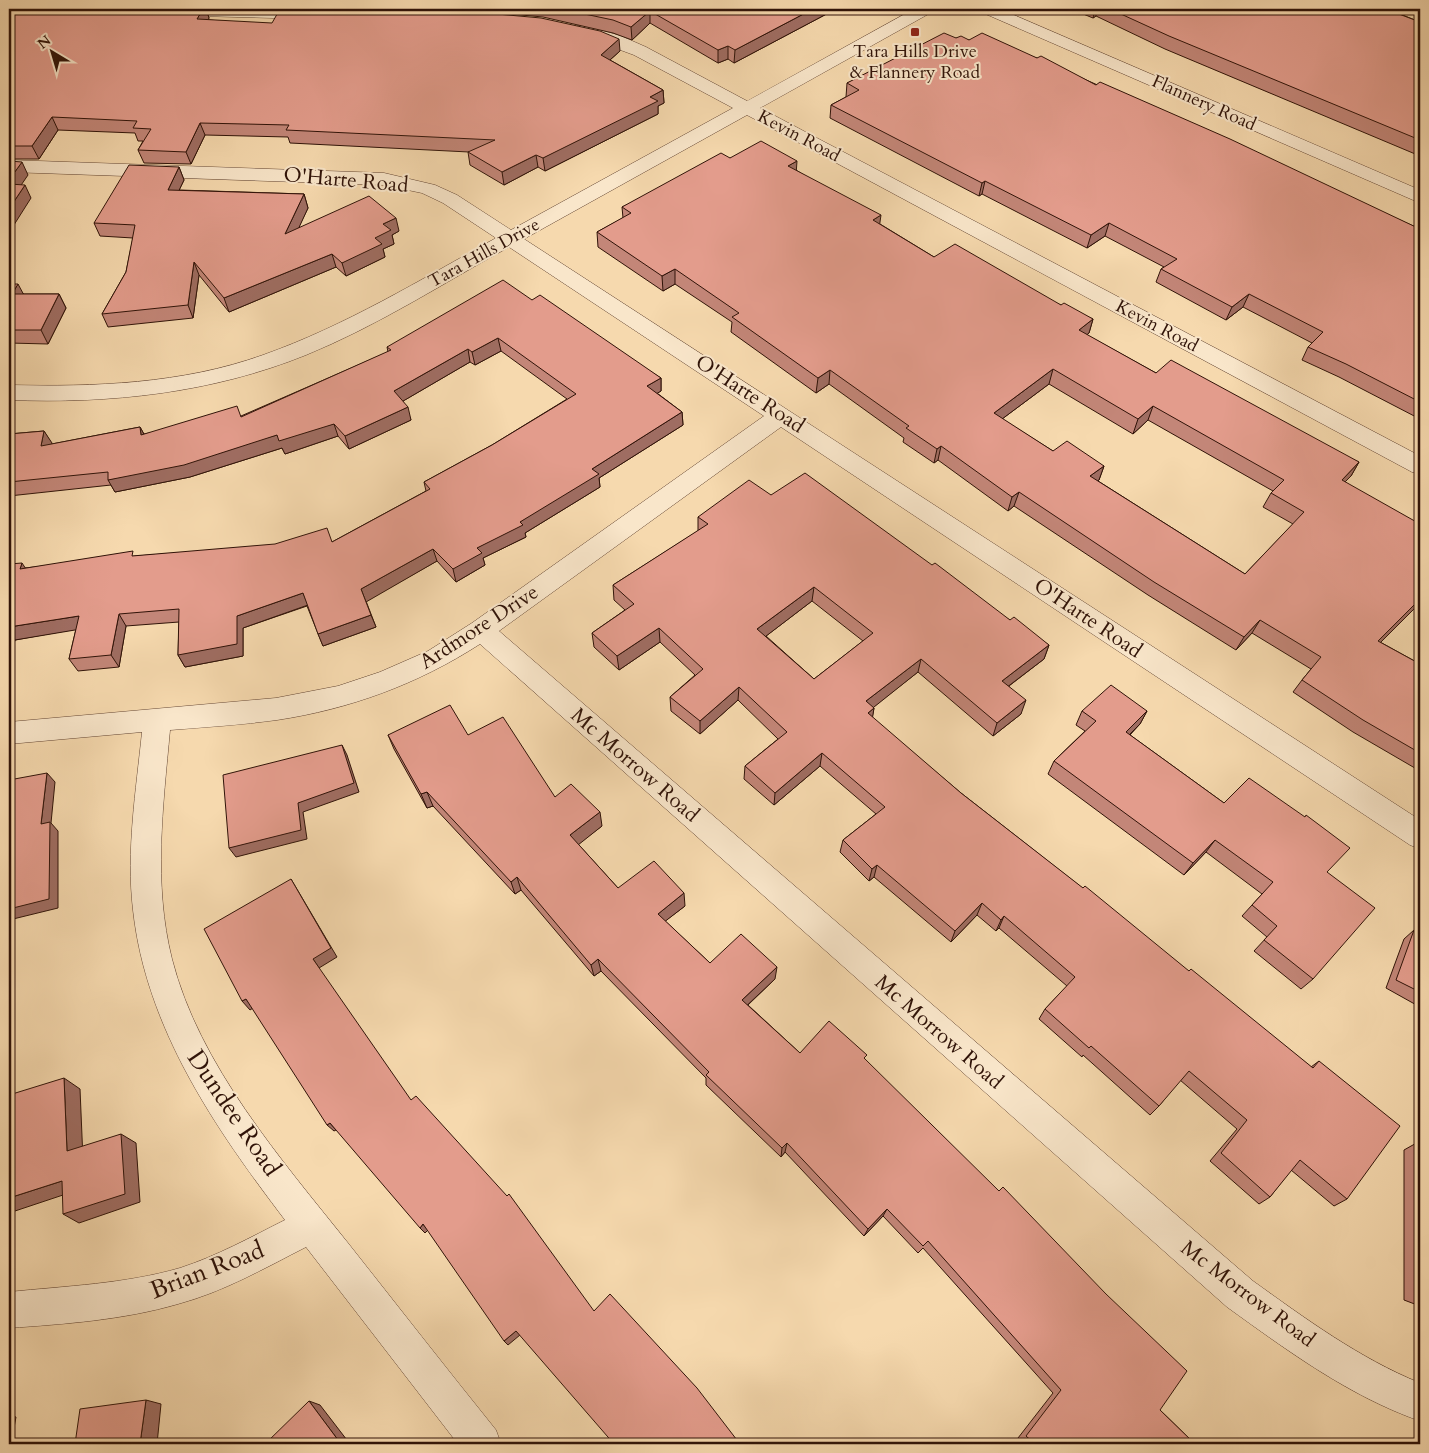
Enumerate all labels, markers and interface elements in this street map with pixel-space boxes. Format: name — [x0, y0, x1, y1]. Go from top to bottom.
marker: Tara Hills Drive & Flannery Road — [909, 26, 921, 38]
north arrow — [28, 28, 78, 78]
text: N — [34, 31, 55, 53]
place label: Tara Hills Drive & Flannery Road — [850, 39, 980, 85]
street label: Flannery Road — [1148, 69, 1260, 137]
street label: Kevin Road — [753, 104, 845, 168]
street label: O'Harte Road — [282, 160, 410, 200]
street label: Tara Hills Drive — [424, 212, 544, 294]
street label: Kevin Road — [1111, 294, 1203, 358]
street label: O'Harte Road — [690, 348, 810, 440]
street label: O'Harte Road — [1028, 571, 1148, 665]
street label: Ardmore Drive — [414, 578, 544, 676]
street label: Mc Morrow Road — [565, 701, 705, 829]
street label: Mc Morrow Road — [869, 968, 1009, 1096]
street label: Dundee Road — [179, 1043, 289, 1184]
street label: Brian Road — [145, 1232, 270, 1307]
street label: Mc Morrow Road — [1175, 1234, 1321, 1354]

